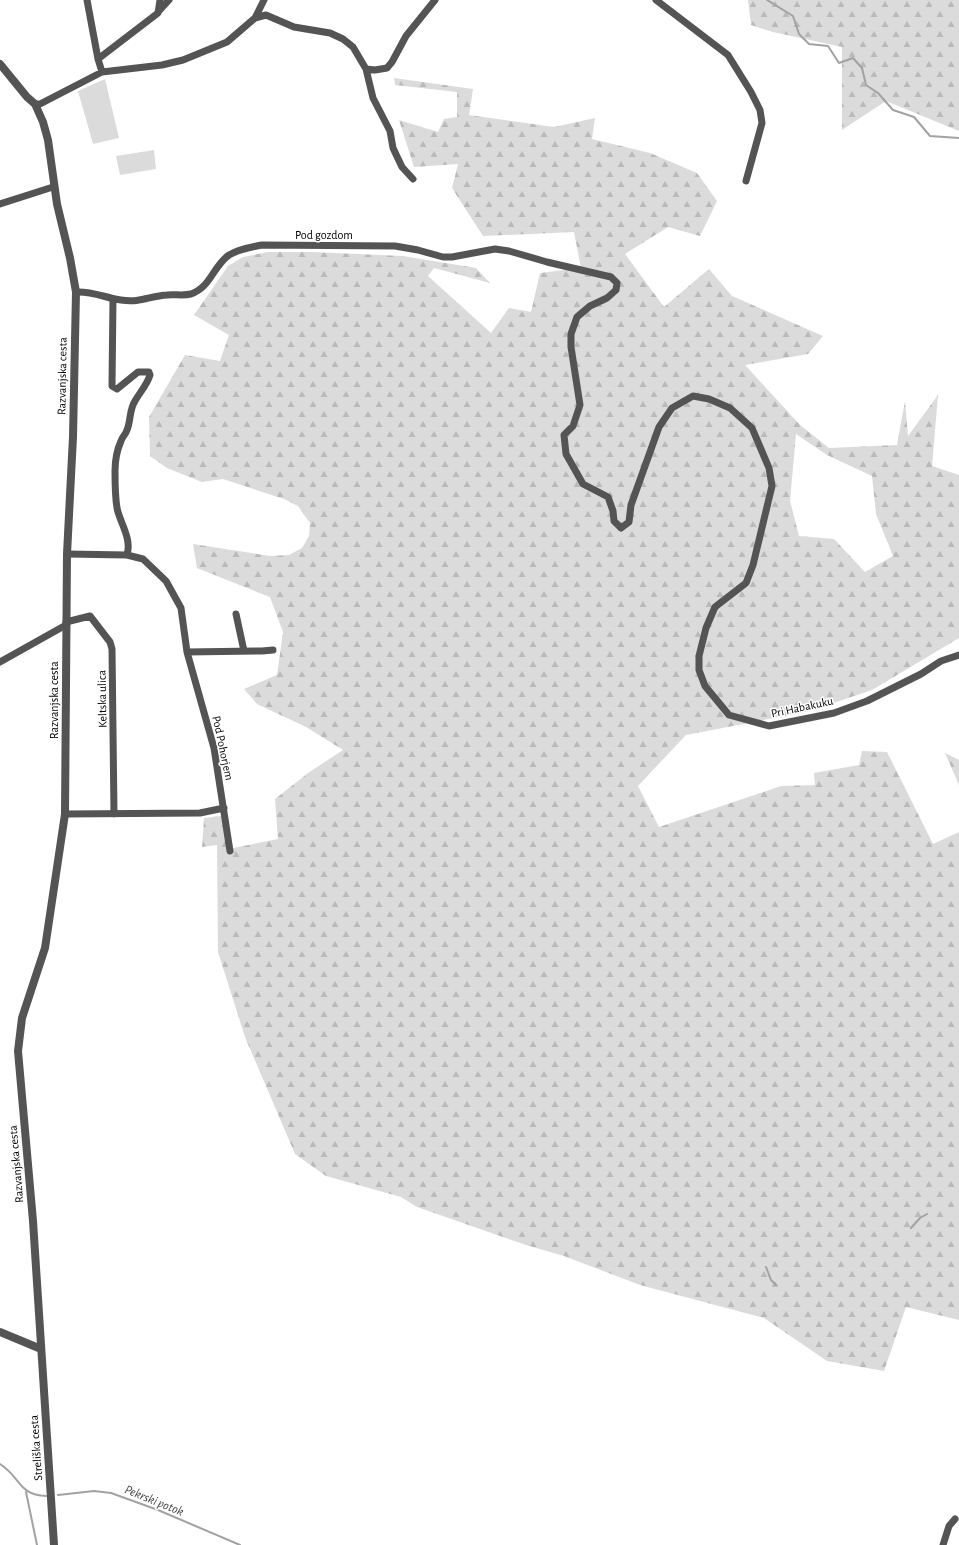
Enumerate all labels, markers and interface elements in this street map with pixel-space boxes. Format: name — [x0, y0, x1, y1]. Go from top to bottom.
street label: Pod gozdom — [295, 229, 353, 241]
street label: Razvanjska cesta — [55, 337, 70, 415]
street label: Razvanjska cesta — [48, 661, 61, 739]
street label: Keltska ulica — [95, 670, 109, 728]
street label: Pri Habakuku — [770, 695, 834, 719]
street label: Pod Pohorjem — [209, 715, 236, 782]
street label: Razvanjska cesta — [7, 1124, 26, 1203]
street label: Streliška cesta — [28, 1414, 44, 1481]
water label: Pekrski potok — [123, 1483, 185, 1519]

